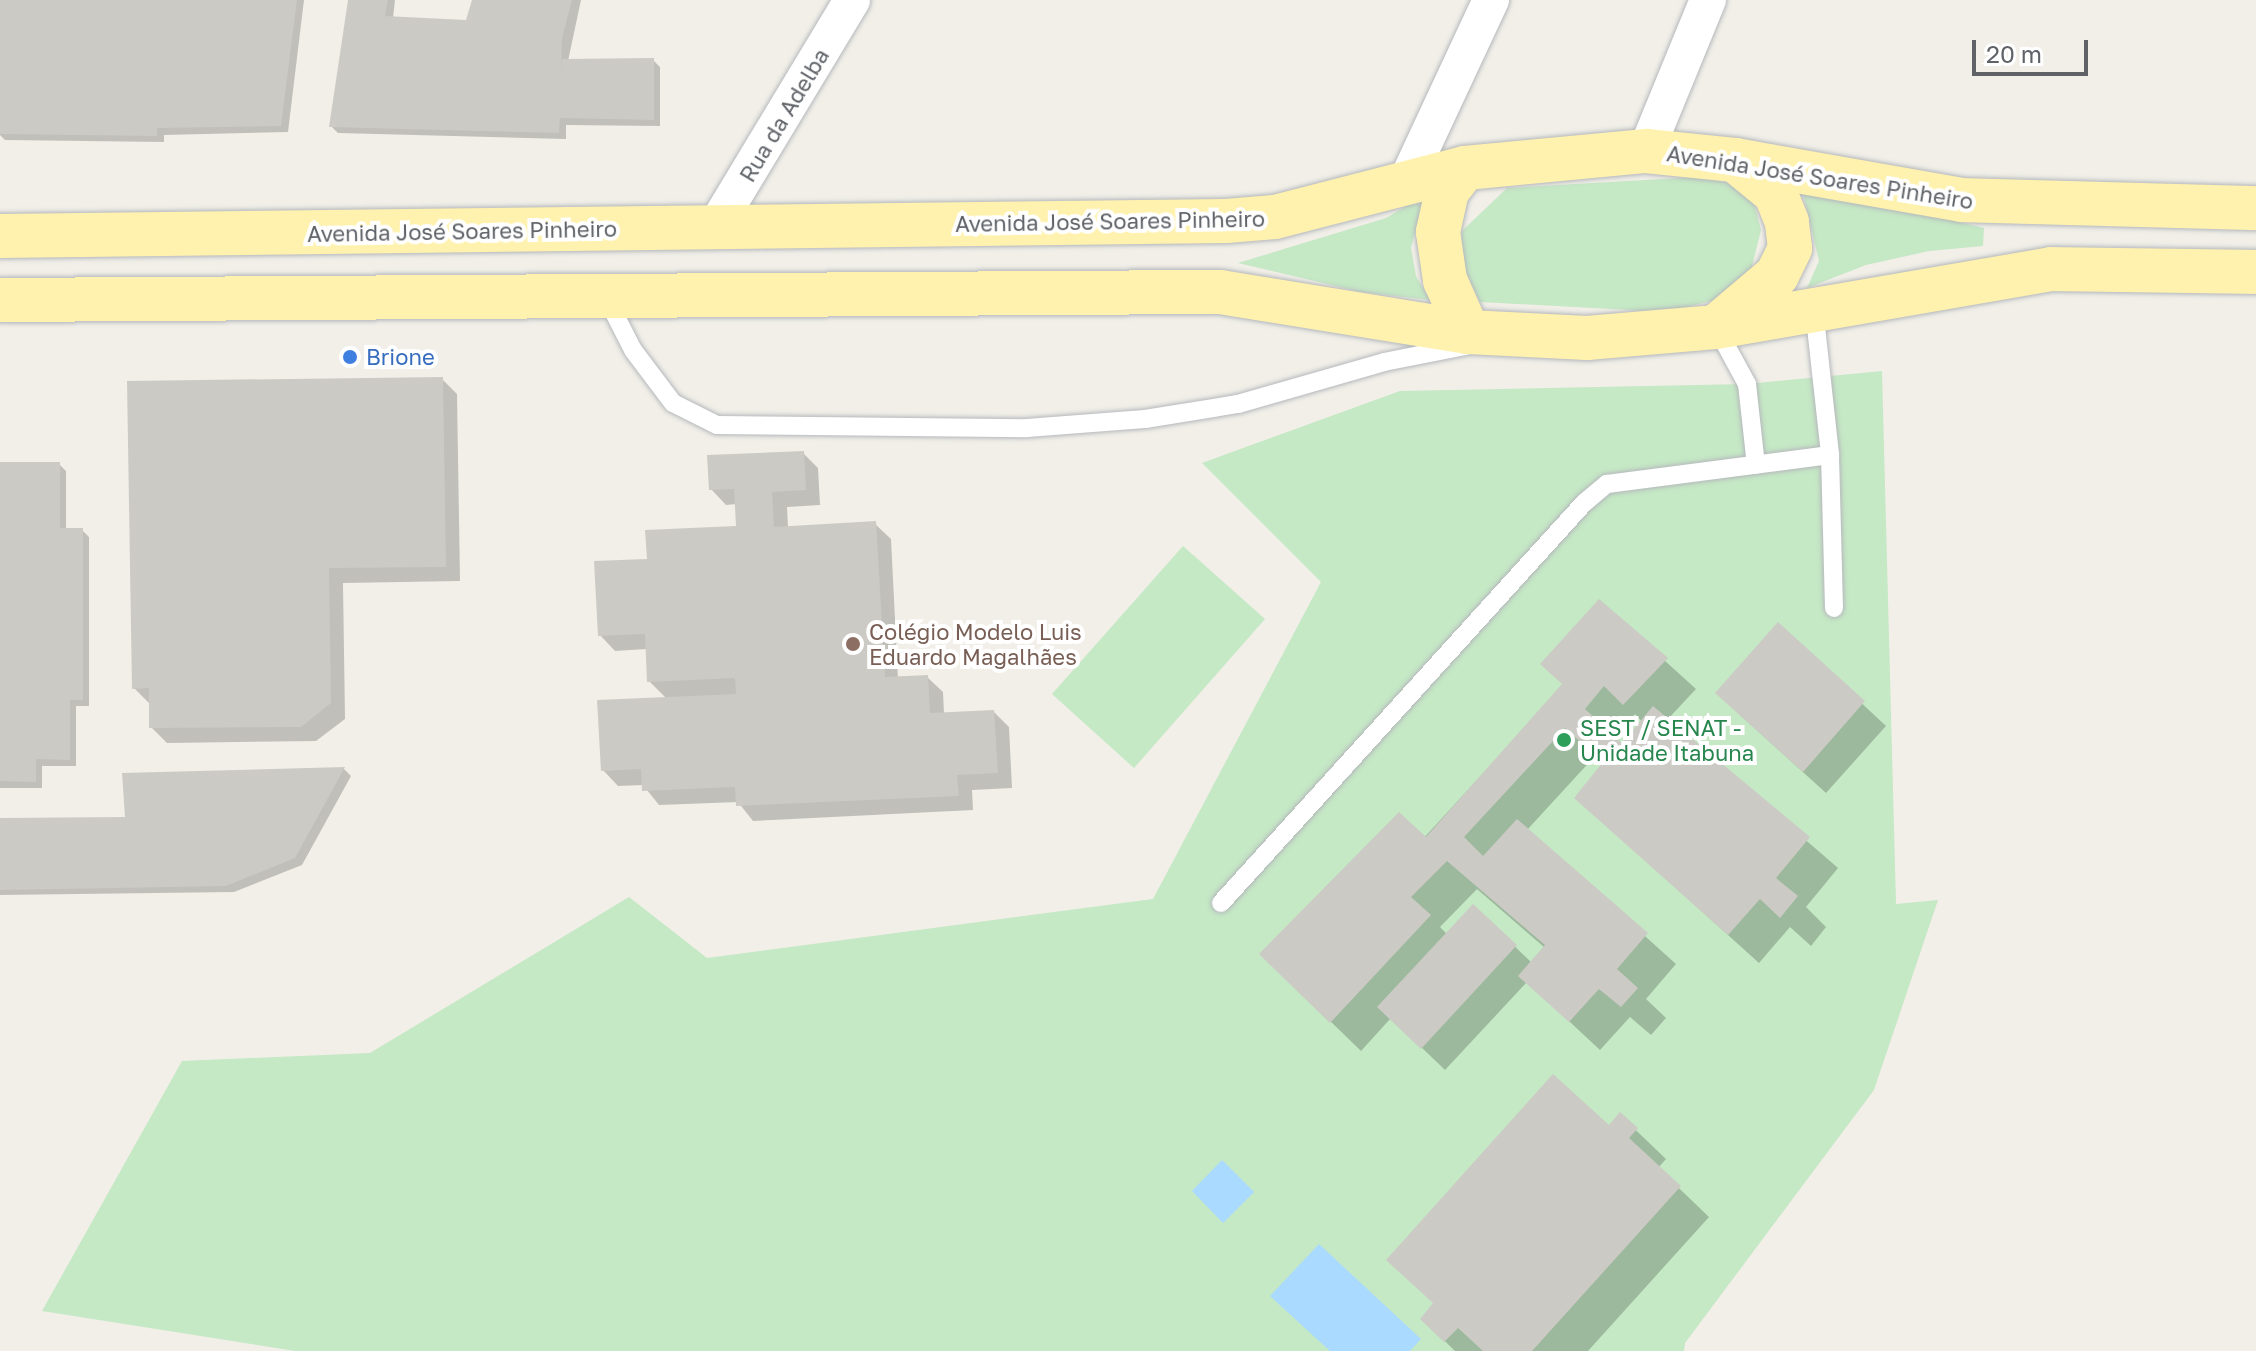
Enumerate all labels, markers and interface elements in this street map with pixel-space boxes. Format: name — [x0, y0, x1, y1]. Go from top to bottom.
scale bar — [1976, 24, 2092, 74]
text: 20 m — [1986, 39, 2042, 68]
street label: Rua da Adelba — [734, 43, 834, 187]
street label: Avenida José Soares Pinheiro — [1665, 140, 1975, 214]
street label: Avenida José Soares Pinheiro — [955, 205, 1265, 237]
street label: Avenida José Soares Pinheiro — [307, 215, 617, 247]
place label: Brione — [366, 344, 435, 370]
marker: Brione — [341, 348, 359, 366]
place label: Colégio Modelo Luis Eduardo Magalhães — [869, 618, 1082, 670]
marker: Colégio Modelo Luis Eduardo Magalhães — [844, 635, 862, 653]
place label: SEST / SENAT - Unidade Itabuna — [1580, 714, 1754, 766]
marker: SEST / SENAT - Unidade Itabuna — [1555, 731, 1573, 749]

